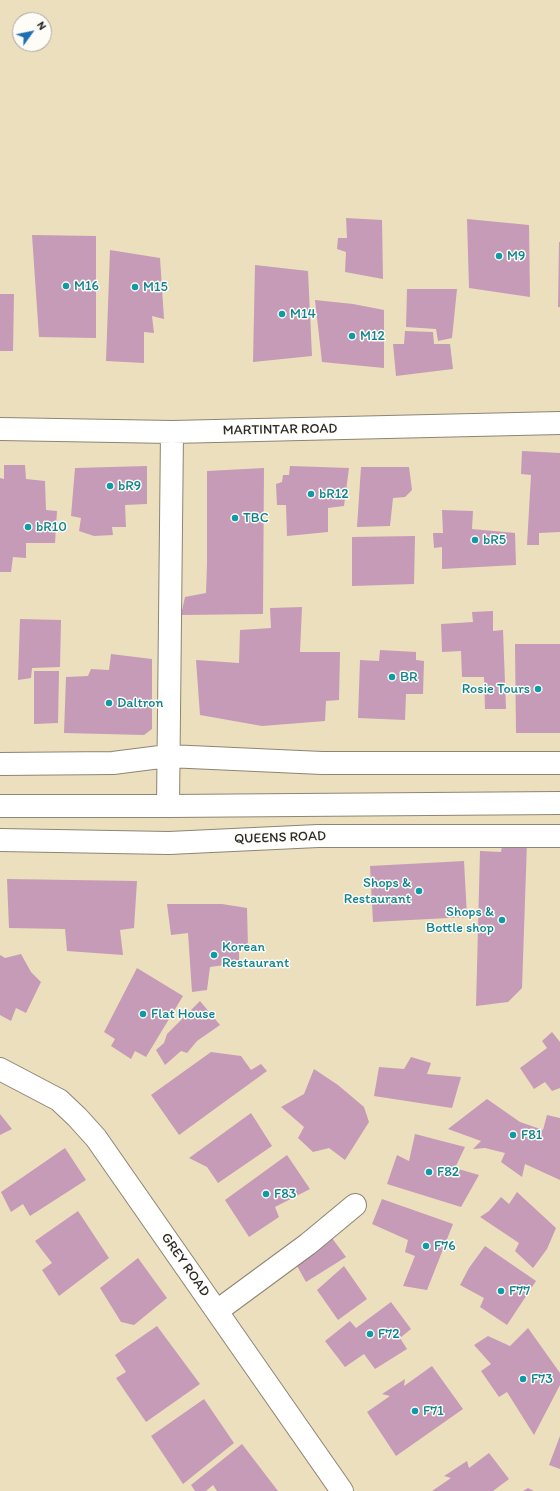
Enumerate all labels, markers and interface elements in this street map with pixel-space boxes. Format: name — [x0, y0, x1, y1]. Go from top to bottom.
north arrow — [12, 12, 52, 52]
text: N — [34, 19, 49, 32]
place label: M9 — [507, 248, 525, 264]
marker: M9 — [494, 251, 504, 261]
place label: M16 — [74, 278, 99, 294]
place label: M15 — [143, 279, 168, 295]
marker: M16 — [61, 281, 71, 291]
marker: M15 — [130, 282, 140, 292]
place label: M14 — [290, 306, 316, 322]
marker: M14 — [277, 309, 287, 319]
place label: M12 — [360, 328, 385, 344]
marker: M12 — [347, 331, 357, 341]
street label: MARTINTAR ROAD — [223, 421, 337, 439]
place label: bR9 — [118, 478, 141, 494]
marker: bR9 — [105, 481, 115, 491]
place label: bR12 — [319, 486, 349, 502]
marker: bR12 — [306, 489, 316, 499]
place label: TBC — [243, 510, 269, 526]
marker: TBC — [230, 513, 240, 523]
place label: bR10 — [36, 519, 67, 535]
marker: bR10 — [23, 522, 33, 532]
place label: bR5 — [483, 532, 506, 548]
marker: bR5 — [470, 535, 480, 545]
place label: BR — [400, 669, 418, 685]
marker: BR — [387, 672, 397, 682]
place label: Rosie Tours — [462, 681, 530, 697]
marker: Rosie Tours — [533, 684, 543, 694]
place label: Daltron — [117, 695, 163, 711]
marker: Daltron — [104, 698, 114, 708]
street label: QUEENS ROAD — [234, 828, 326, 848]
place label: Shops & Restaurant — [344, 875, 411, 908]
marker: Shops & Restaurant — [414, 886, 424, 896]
place label: Shops & Bottle shop — [426, 904, 494, 936]
marker: Shops & Bottle shop — [497, 915, 507, 925]
place label: Korean Restaurant — [222, 939, 289, 972]
marker: Korean Restaurant — [209, 950, 219, 960]
place label: Flat House — [151, 1006, 215, 1022]
marker: Flat House — [138, 1009, 148, 1019]
place label: F81 — [521, 1127, 542, 1143]
marker: F81 — [508, 1130, 518, 1140]
place label: F82 — [437, 1164, 459, 1180]
marker: F82 — [424, 1167, 434, 1177]
place label: F83 — [274, 1186, 296, 1202]
marker: F83 — [261, 1189, 271, 1199]
street label: GREY ROAD — [157, 1230, 213, 1300]
place label: F76 — [434, 1238, 456, 1254]
marker: F76 — [421, 1241, 431, 1251]
place label: F77 — [509, 1283, 530, 1299]
marker: F77 — [496, 1286, 506, 1296]
place label: F72 — [378, 1326, 399, 1342]
marker: F72 — [365, 1329, 375, 1339]
place label: F73 — [531, 1371, 553, 1387]
marker: F73 — [518, 1374, 528, 1384]
place label: F71 — [423, 1403, 444, 1419]
marker: F71 — [410, 1406, 420, 1416]

